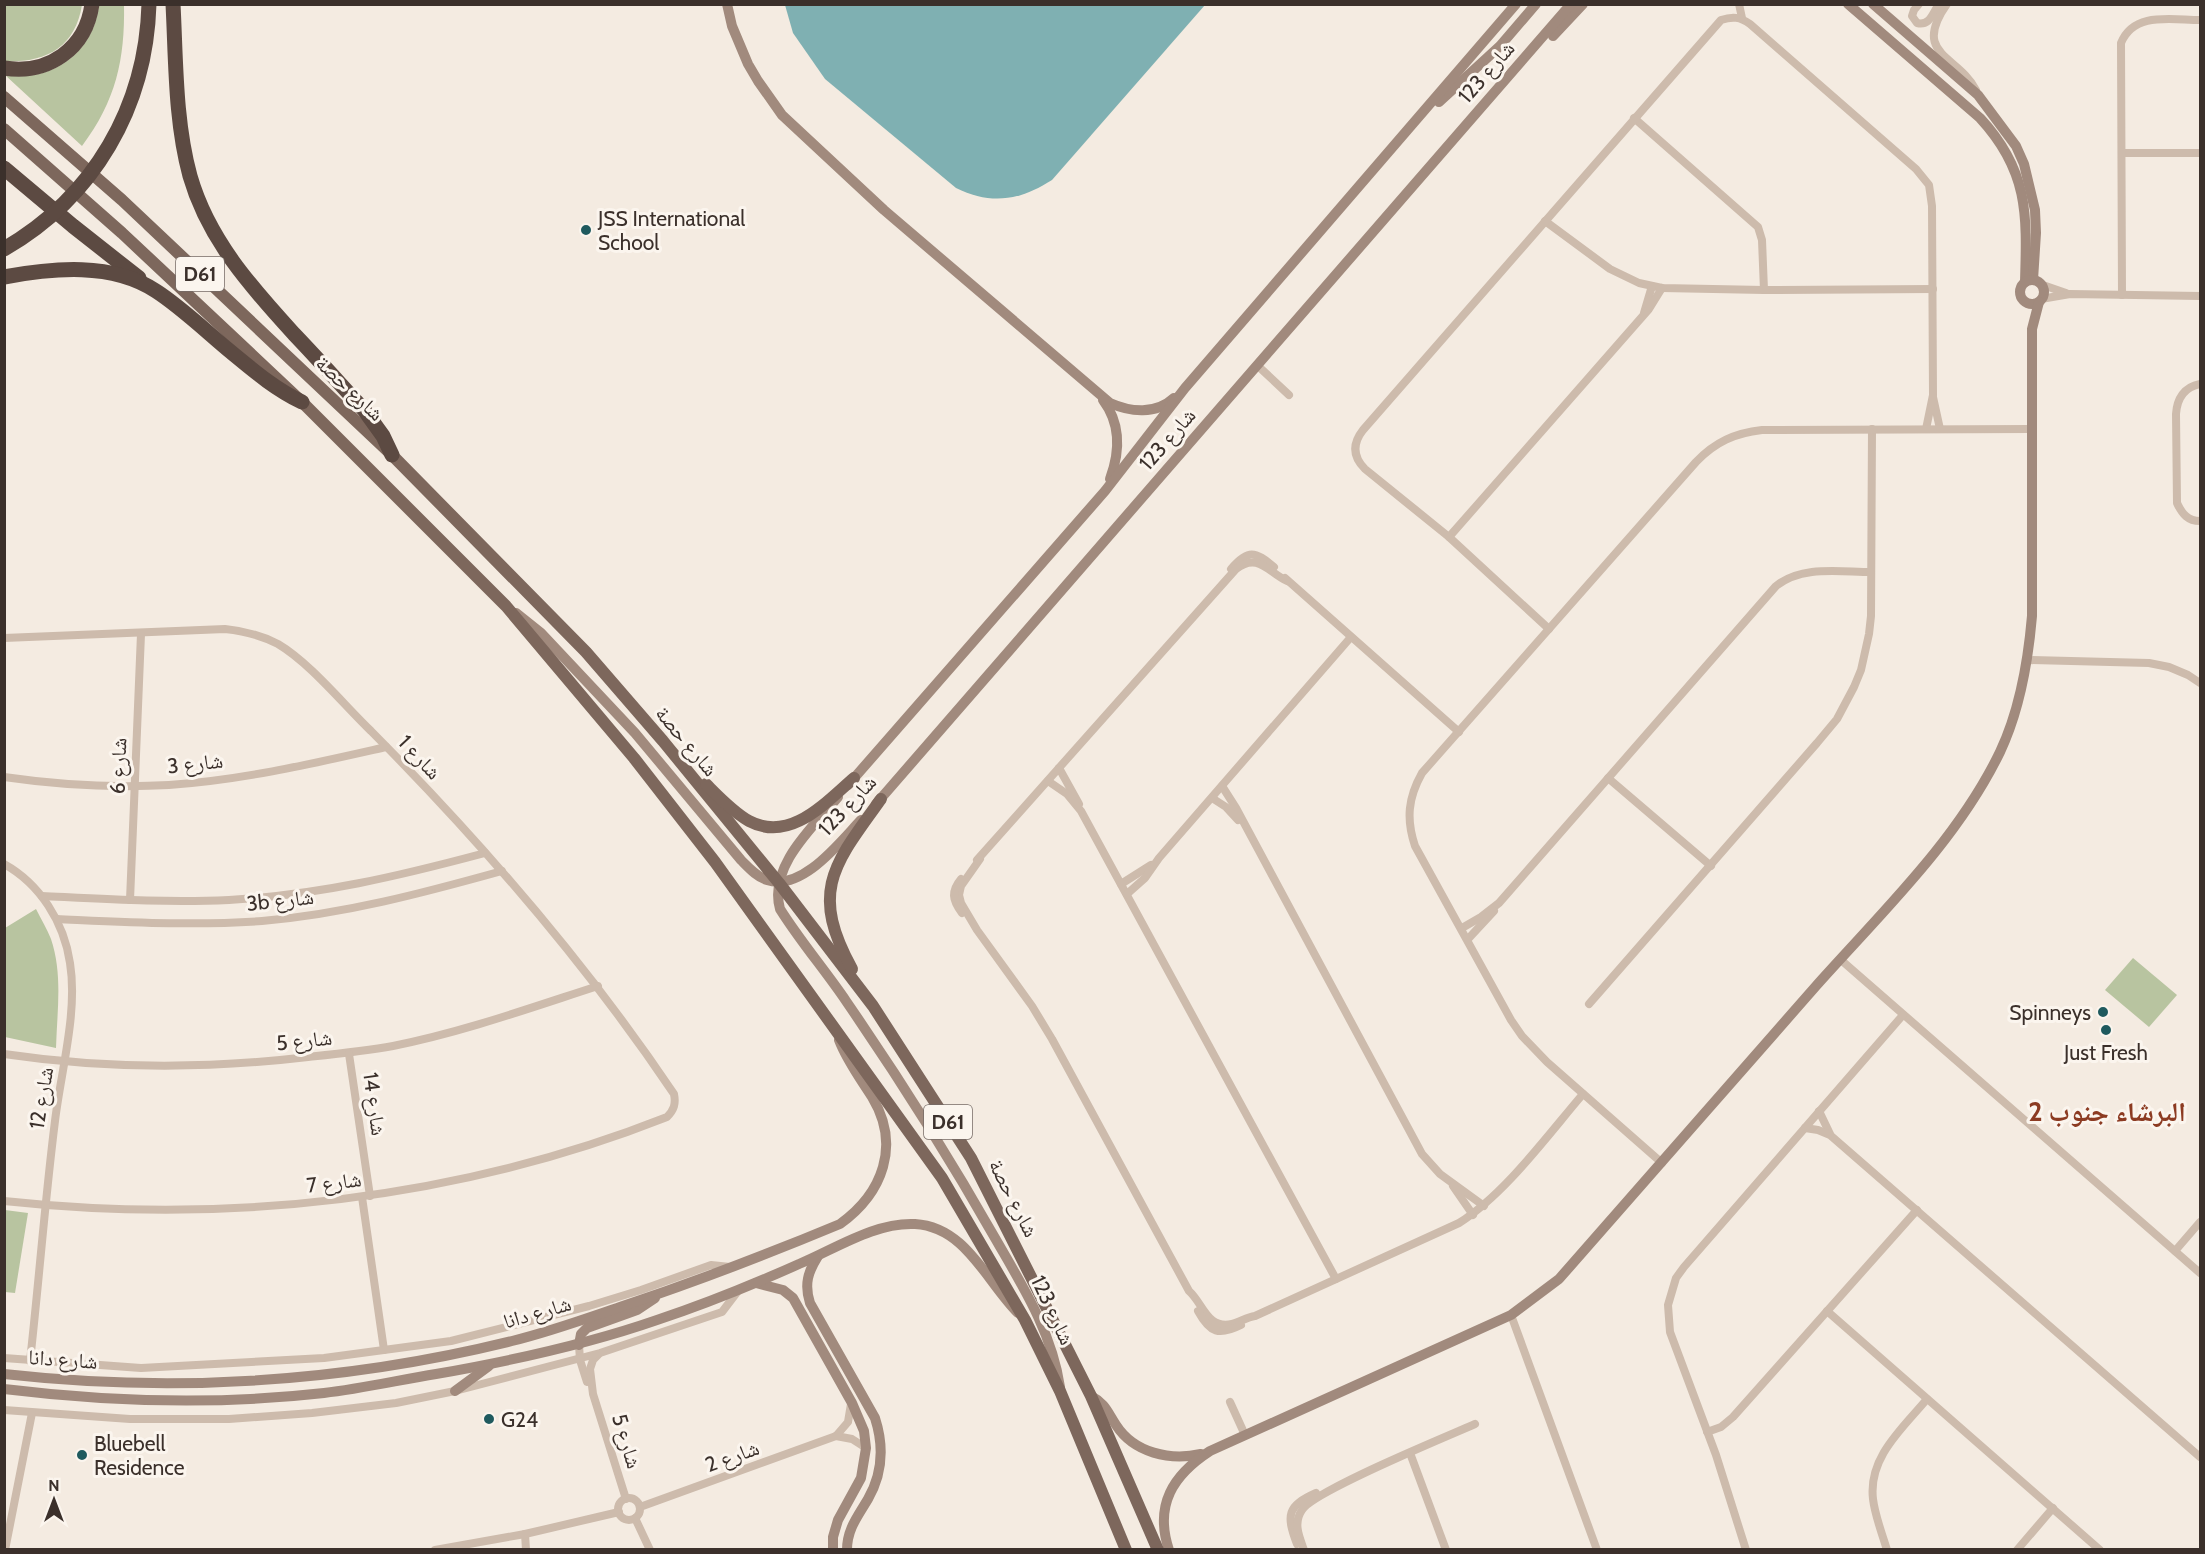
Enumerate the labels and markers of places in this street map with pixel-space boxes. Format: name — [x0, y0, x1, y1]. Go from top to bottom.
place label: JSS International School — [597, 206, 745, 255]
marker: JSS International School — [579, 223, 593, 237]
place label: Spinneys — [2009, 1000, 2091, 1025]
marker: Spinneys — [2096, 1005, 2110, 1019]
marker: Just Fresh — [2099, 1023, 2113, 1037]
place label: Just Fresh — [2063, 1040, 2148, 1065]
place label: G24 — [501, 1407, 538, 1432]
marker: G24 — [482, 1412, 496, 1426]
place label: Bluebell Residence — [94, 1431, 185, 1480]
marker: Bluebell Residence — [75, 1448, 89, 1462]

